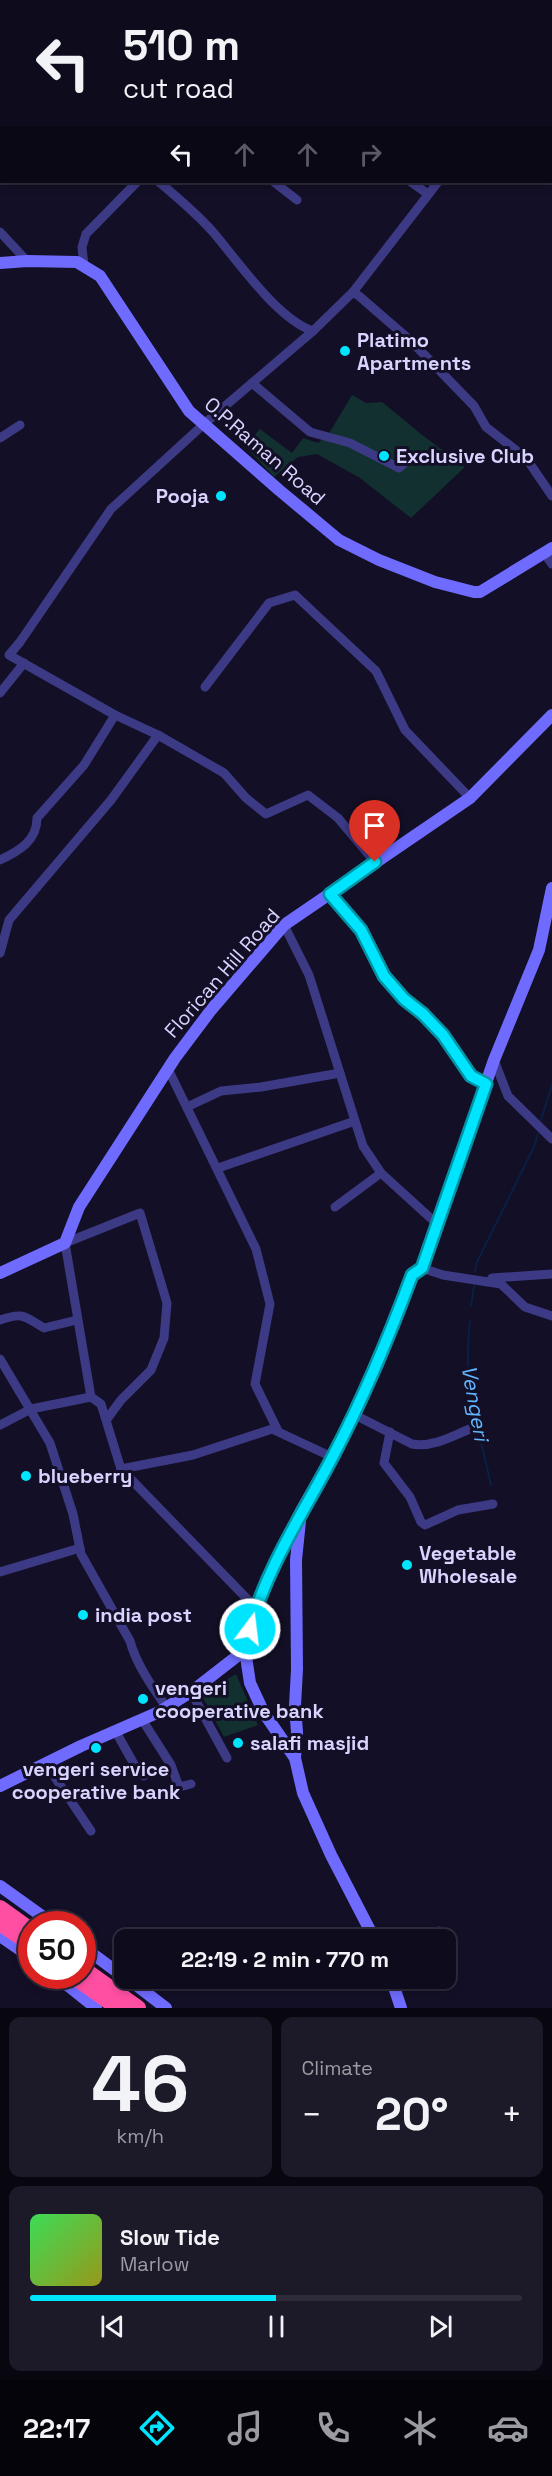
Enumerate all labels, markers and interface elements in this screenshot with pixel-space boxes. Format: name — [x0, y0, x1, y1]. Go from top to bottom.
text: 510 m — [123, 19, 240, 72]
icon: left — [24, 24, 102, 102]
text: cut road — [123, 71, 234, 106]
icon: left — [165, 138, 198, 171]
icon: ahead — [228, 138, 261, 171]
icon: ahead — [291, 138, 324, 171]
icon: right — [354, 138, 387, 171]
place label: Platimo Apartments — [357, 327, 471, 376]
marker: Platimo Apartments — [338, 344, 352, 358]
street label: O.P.Raman Road — [199, 391, 331, 511]
place label: Exclusive Club — [396, 443, 534, 469]
marker: Exclusive Club — [377, 449, 391, 463]
place label: Pooja — [156, 483, 209, 509]
marker: Pooja — [214, 489, 228, 503]
pin — [349, 800, 400, 862]
icon: arrive — [358, 809, 391, 842]
street label: Florican Hill Road — [159, 903, 285, 1043]
water label: Vengeri — [456, 1363, 496, 1446]
place label: blueberry — [38, 1463, 132, 1489]
marker: blueberry — [19, 1469, 33, 1483]
place label: Vegetable Wholesale — [419, 1540, 517, 1589]
marker: Vegetable Wholesale — [400, 1558, 414, 1572]
position arrow — [218, 1597, 282, 1661]
place label: india post — [95, 1602, 192, 1628]
marker: india post — [76, 1608, 90, 1622]
place label: vengeri cooperative bank — [155, 1675, 324, 1724]
marker: vengeri cooperative bank — [136, 1692, 150, 1706]
place label: salafi masjid — [250, 1730, 369, 1756]
marker: salafi masjid — [231, 1736, 245, 1750]
marker: vengeri service cooperative bank — [89, 1741, 103, 1755]
place label: vengeri service cooperative bank — [12, 1756, 180, 1805]
speed limit sign: 50 — [18, 1911, 96, 1989]
text: 22:19 · 2 min · 770 m — [181, 1945, 389, 1973]
text: 46 — [91, 2034, 189, 2134]
text: Climate — [302, 2055, 373, 2081]
text: 20° — [375, 2086, 449, 2143]
text: − — [302, 2094, 322, 2136]
text: + — [502, 2094, 522, 2136]
text: km/h — [116, 2123, 164, 2149]
text: Slow Tide — [120, 2223, 220, 2251]
text: Marlow — [120, 2251, 189, 2277]
icon: previous — [96, 2310, 129, 2343]
icon: pause — [260, 2310, 293, 2343]
icon: next — [424, 2310, 457, 2343]
icon: directions — [136, 2407, 178, 2449]
icon: music — [224, 2407, 266, 2449]
icon: phone — [312, 2407, 354, 2449]
icon: climate — [399, 2407, 441, 2449]
icon: car — [487, 2407, 529, 2449]
text: 22:17 — [23, 2411, 90, 2446]

